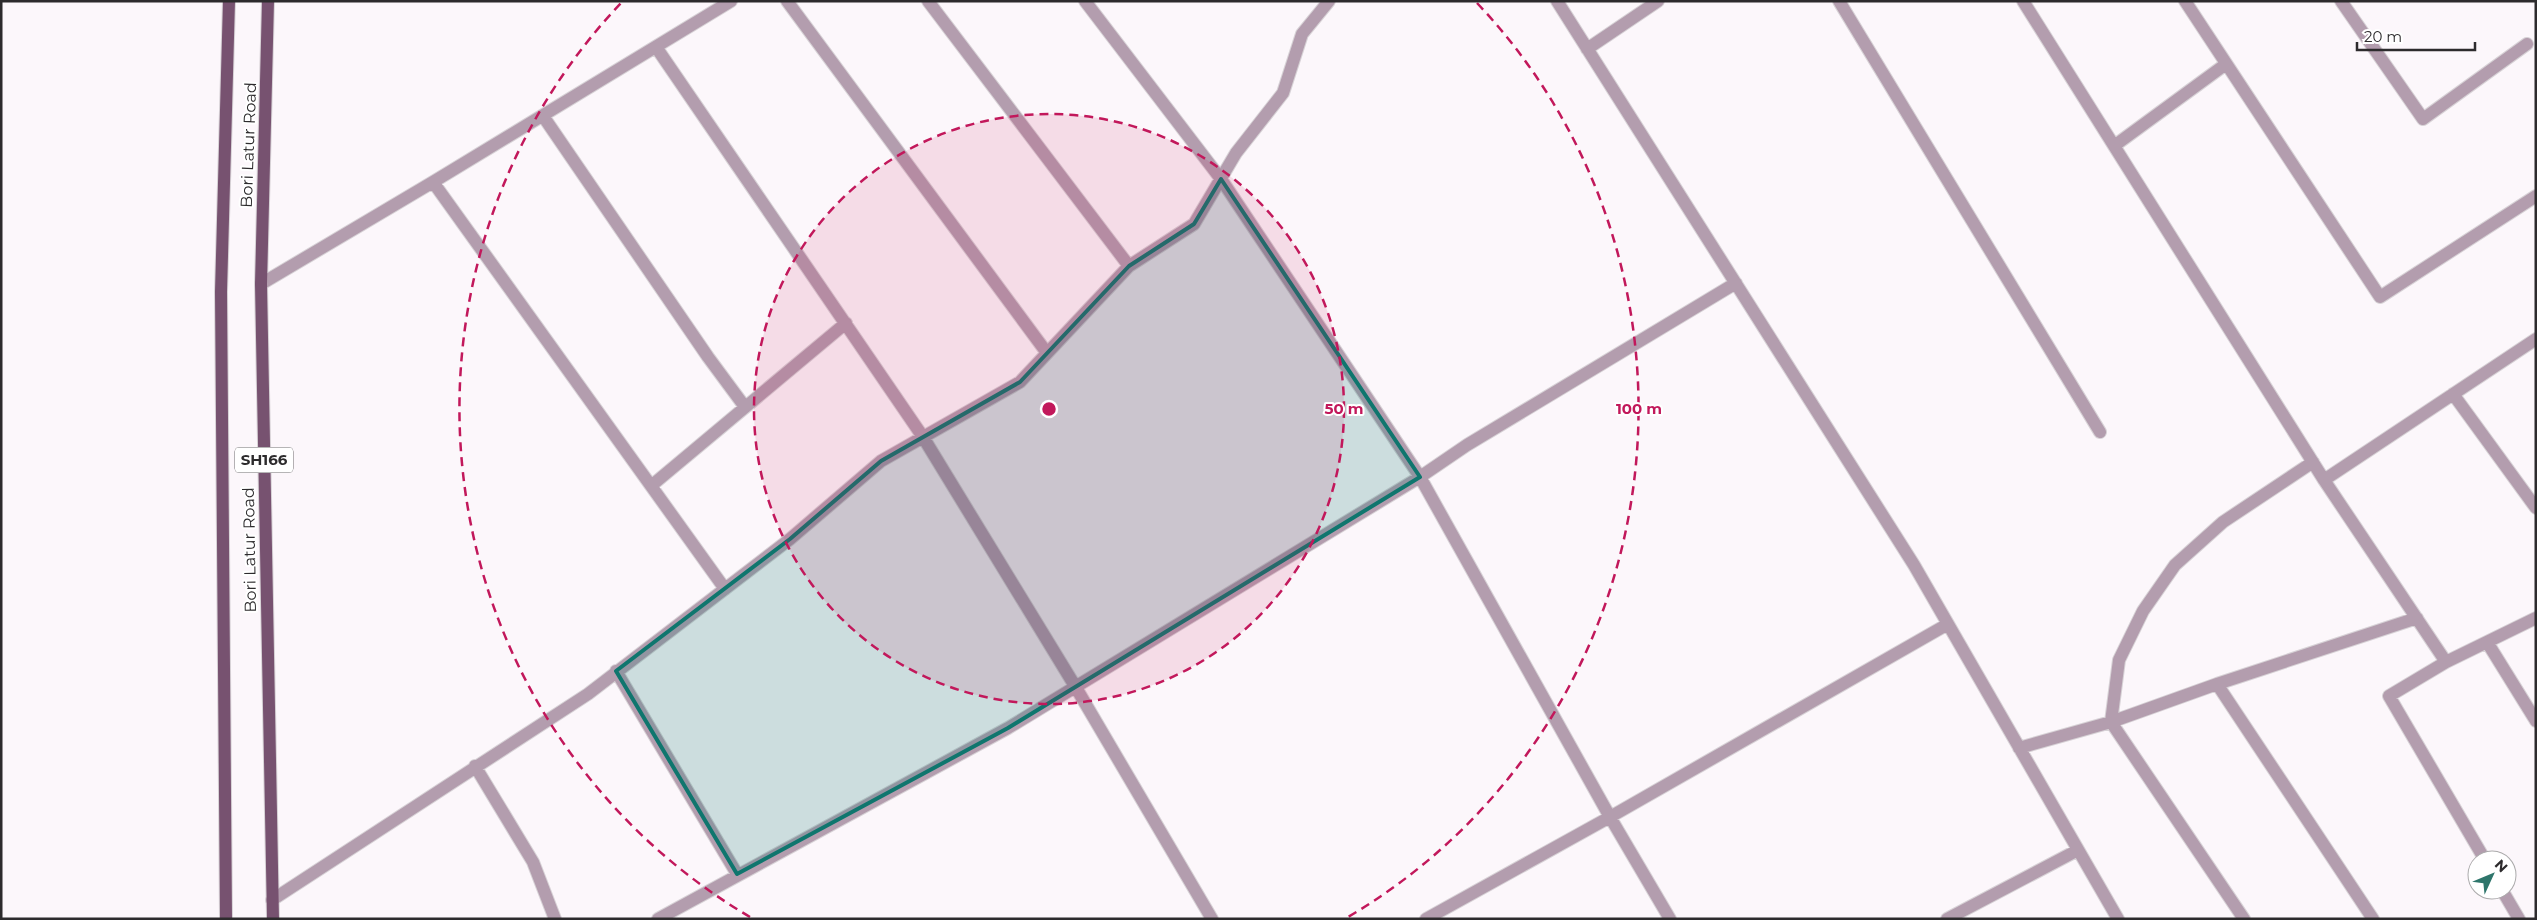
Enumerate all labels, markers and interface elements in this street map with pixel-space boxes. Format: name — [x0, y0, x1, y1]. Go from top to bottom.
scale bar — [2357, 20, 2474, 52]
text: 20 m — [2364, 27, 2402, 46]
street label: Bori Latur Road — [237, 82, 260, 208]
text: 50 m — [1324, 399, 1364, 418]
text: 100 m — [1616, 399, 1662, 418]
centre of rings — [1040, 400, 1058, 418]
road number: SH166 — [235, 448, 293, 472]
street label: Bori Latur Road — [239, 487, 260, 613]
north arrow — [2467, 850, 2517, 900]
text: N — [2491, 856, 2512, 876]

